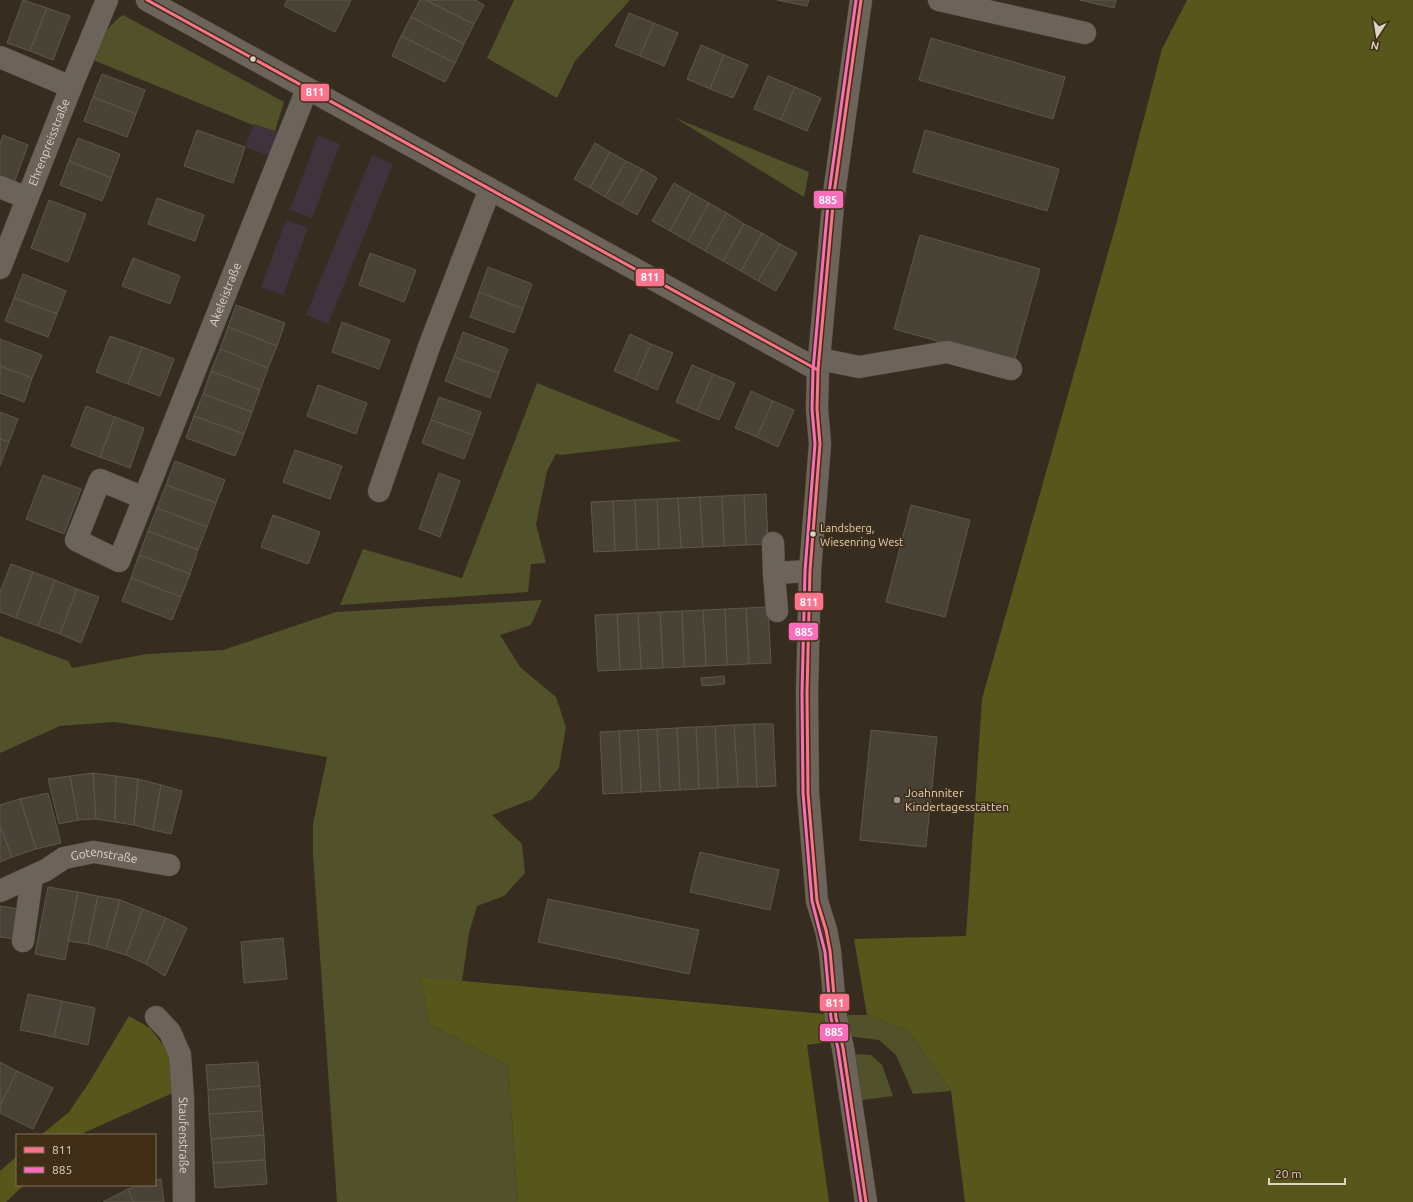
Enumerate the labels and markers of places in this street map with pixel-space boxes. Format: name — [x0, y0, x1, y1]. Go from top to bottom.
unlabelled marker — [248, 54, 258, 64]
place label: Landsberg, Wiesenring West — [820, 522, 904, 548]
marker: Landsberg, Wiesenring West — [808, 529, 818, 539]
place label: Joahnniter Kindertagesstätten — [905, 786, 1009, 813]
marker: Joahnniter Kindertagesstätten — [892, 795, 902, 805]

